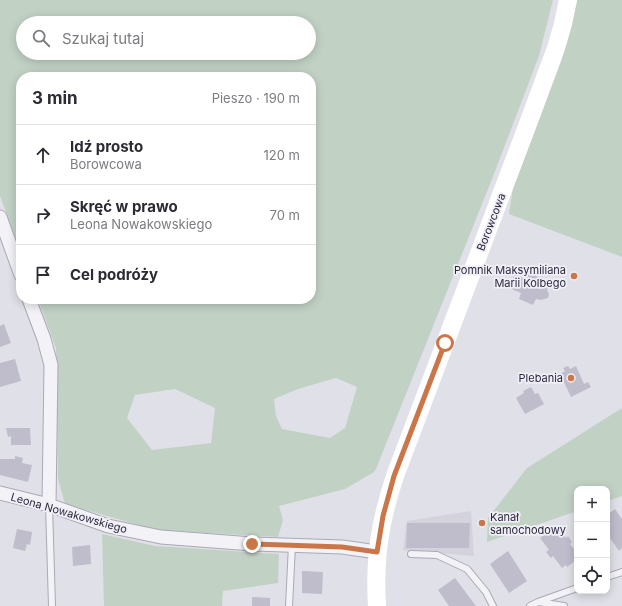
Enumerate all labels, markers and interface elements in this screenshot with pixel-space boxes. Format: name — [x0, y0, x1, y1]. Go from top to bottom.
search box — [16, 16, 316, 60]
icon: search — [30, 27, 52, 49]
text: Szukaj tutaj — [62, 29, 144, 48]
text: 3 min — [32, 88, 78, 108]
text: Pieszo · 190 m — [212, 90, 300, 106]
text: Idź prosto — [70, 137, 143, 156]
icon: ahead — [32, 144, 54, 166]
text: 120 m — [264, 147, 300, 163]
text: Borowcowa — [70, 156, 142, 172]
street label: Borowcowa — [474, 191, 508, 253]
text: Skręć w prawo — [70, 197, 178, 216]
icon: right — [32, 204, 54, 226]
text: 70 m — [270, 207, 300, 223]
text: Leona Nowakowskiego — [70, 216, 212, 232]
place label: Pomnik Maksymiliana Marii Kolbego — [454, 263, 566, 290]
icon: arrive — [32, 264, 54, 286]
text: Cel podróży — [70, 265, 158, 284]
marker: Pomnik Maksymiliana Marii Kolbego — [569, 271, 579, 281]
route start — [436, 334, 454, 352]
place label: Plebania — [519, 371, 563, 385]
marker: Plebania — [566, 373, 576, 383]
map controls — [574, 486, 610, 594]
button: + — [574, 486, 610, 522]
street label: Leona Nowakowskiego — [9, 490, 129, 536]
place label: Kanał samochodowy — [490, 510, 566, 537]
marker: Kanał samochodowy — [477, 518, 487, 528]
button: − — [574, 522, 610, 558]
route end — [243, 535, 261, 553]
button: locate — [574, 558, 610, 594]

